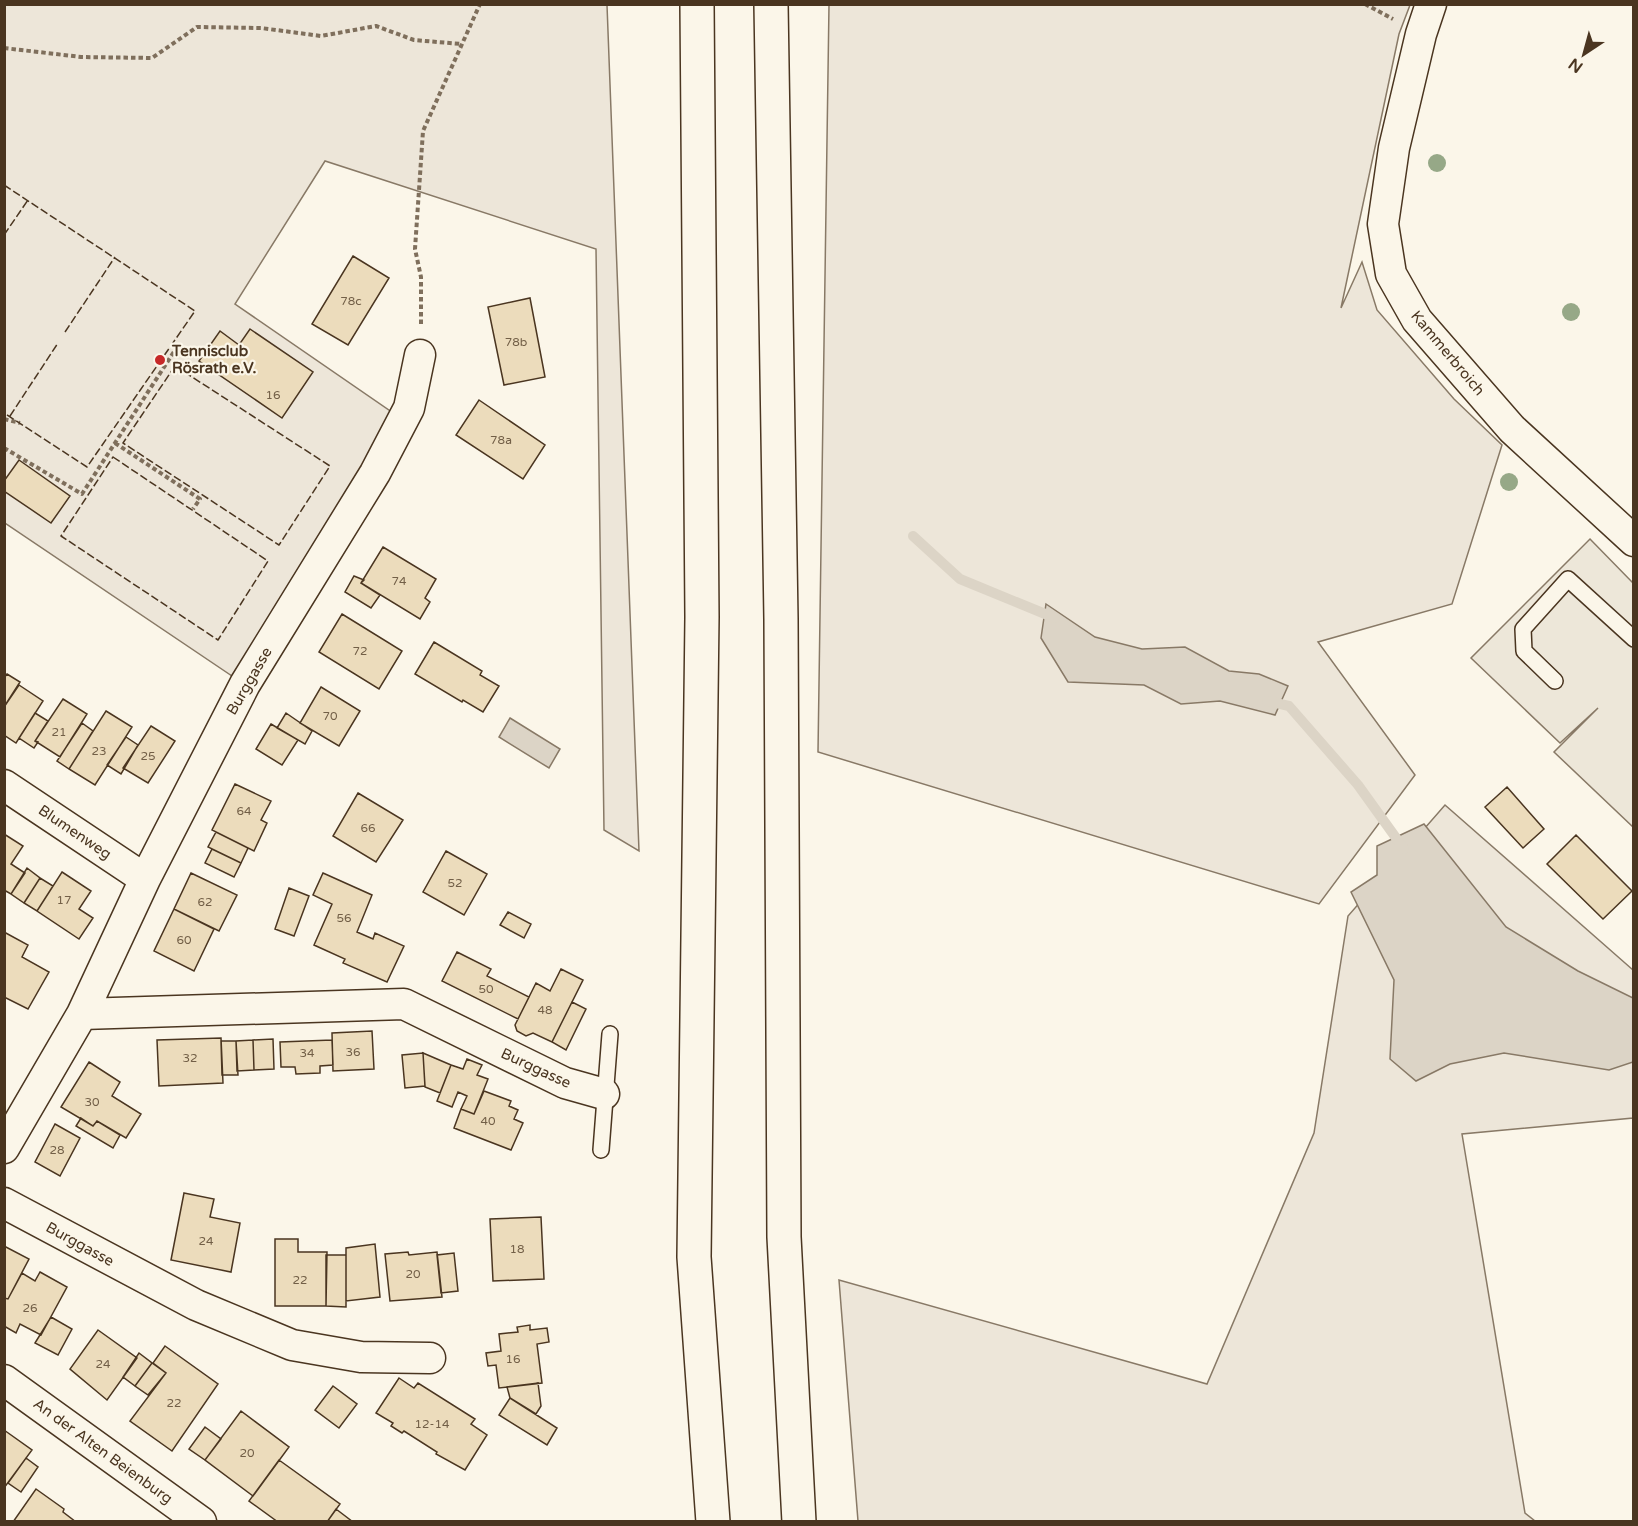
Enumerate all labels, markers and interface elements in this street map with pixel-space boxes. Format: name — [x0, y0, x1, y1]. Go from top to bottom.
north arrow — [1554, 24, 1614, 84]
text: N — [1565, 53, 1587, 77]
house number: 78c — [340, 294, 362, 308]
street label: Kammerbroich — [1407, 307, 1489, 399]
house number: 78b — [505, 335, 527, 349]
place label: Tennisclub Rösrath e.V. — [171, 342, 257, 377]
marker: Tennisclub Rösrath e.V. — [153, 353, 167, 367]
house number: 16 — [265, 388, 281, 402]
house number: 78a — [490, 433, 512, 447]
house number: 74 — [391, 574, 407, 588]
street label: Burggasse — [222, 644, 276, 718]
house number: 72 — [352, 644, 368, 658]
house number: 70 — [322, 709, 338, 723]
house number: 21 — [51, 725, 67, 739]
house number: 23 — [91, 744, 107, 758]
house number: 25 — [140, 749, 156, 763]
street label: Blumenweg — [35, 801, 115, 863]
house number: 64 — [236, 804, 252, 818]
house number: 66 — [360, 821, 376, 835]
house number: 52 — [447, 876, 463, 890]
house number: 17 — [56, 893, 72, 907]
house number: 62 — [197, 895, 213, 909]
house number: 56 — [336, 911, 352, 925]
house number: 60 — [176, 933, 192, 947]
house number: 50 — [478, 982, 494, 996]
house number: 48 — [537, 1003, 553, 1017]
street label: Burggasse — [498, 1044, 574, 1092]
house number: 36 — [345, 1045, 361, 1059]
house number: 34 — [299, 1046, 315, 1060]
house number: 32 — [182, 1051, 198, 1065]
house number: 30 — [84, 1095, 100, 1109]
house number: 40 — [480, 1114, 496, 1128]
house number: 28 — [49, 1143, 65, 1157]
street label: Burggasse — [43, 1218, 117, 1270]
house number: 24 — [198, 1234, 214, 1248]
house number: 18 — [509, 1242, 525, 1256]
house number: 20 — [405, 1267, 421, 1281]
house number: 22 — [292, 1273, 308, 1287]
house number: 26 — [22, 1301, 38, 1315]
house number: 16 — [505, 1352, 521, 1366]
house number: 24 — [95, 1357, 111, 1371]
street label: An der Alten Beienburg — [30, 1394, 176, 1508]
house number: 22 — [166, 1396, 182, 1410]
house number: 12-14 — [414, 1417, 450, 1431]
house number: 20 — [239, 1446, 255, 1460]

